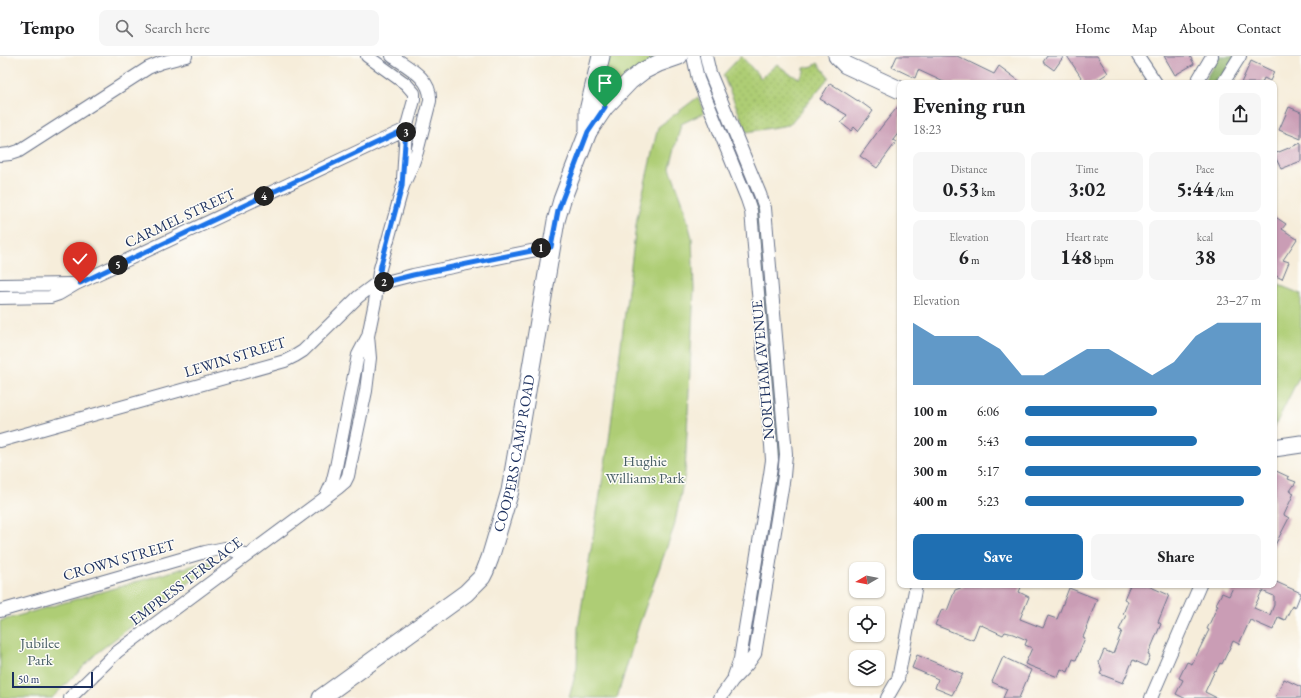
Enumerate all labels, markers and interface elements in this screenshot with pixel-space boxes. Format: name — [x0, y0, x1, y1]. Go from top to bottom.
search box — [99, 10, 379, 46]
text: Tempo — [20, 15, 75, 40]
icon: search — [113, 17, 135, 39]
text: Search here — [145, 18, 210, 37]
text: Home — [1075, 19, 1110, 37]
text: Map — [1132, 19, 1157, 37]
text: About — [1179, 19, 1215, 37]
text: Contact — [1237, 19, 1281, 37]
pin — [588, 66, 622, 107]
icon: arrive — [594, 72, 616, 94]
text: Evening run — [913, 91, 1026, 120]
button: share — [1219, 93, 1261, 135]
text: 18:23 — [913, 121, 941, 138]
pin: 3 — [396, 122, 416, 142]
text: 3 — [403, 125, 409, 139]
text: Distance — [951, 162, 987, 176]
text: Time — [1076, 162, 1098, 176]
text: Pace — [1196, 162, 1214, 176]
text: 0.53 — [943, 176, 979, 202]
text: 3:02 — [1068, 176, 1106, 202]
text: 5:44 — [1176, 176, 1214, 202]
street label: CARMEL STREET — [121, 183, 239, 252]
text: km — [979, 185, 995, 199]
text: /km — [1214, 185, 1234, 199]
pin: 4 — [254, 186, 274, 206]
text: 4 — [261, 189, 267, 203]
text: Elevation — [949, 230, 989, 244]
text: Heart rate — [1066, 230, 1108, 244]
text: kcal — [1197, 230, 1213, 244]
pin: 1 — [531, 238, 551, 258]
text: 1 — [538, 241, 544, 255]
pin — [63, 242, 97, 283]
text: 6 — [958, 244, 969, 270]
text: 148 — [1060, 244, 1092, 270]
text: 38 — [1194, 244, 1216, 270]
icon: check — [69, 248, 91, 270]
text: m — [969, 253, 980, 267]
text: bpm — [1092, 253, 1114, 267]
pin: 5 — [108, 255, 128, 275]
text: 5 — [115, 258, 121, 272]
pin: 2 — [374, 272, 394, 292]
text: 2 — [381, 275, 387, 289]
text: Elevation — [913, 292, 960, 309]
text: 23–27 m — [1216, 292, 1261, 309]
street label: NORTHAM AVENUE — [747, 299, 778, 441]
street label: LEWIN STREET — [182, 332, 289, 381]
street label: COOPERS CAMP ROAD — [488, 373, 539, 534]
text: 100 m — [913, 403, 947, 420]
text: 6:06 — [977, 403, 999, 420]
text: 200 m — [913, 433, 947, 450]
text: 5:43 — [977, 433, 999, 450]
park label: Hughie Williams Park — [605, 451, 685, 487]
text: 300 m — [913, 463, 947, 480]
text: 5:17 — [977, 463, 999, 480]
text: 400 m — [913, 493, 947, 510]
text: 5:23 — [977, 493, 999, 510]
street label: EMPRESS TERRACE — [126, 532, 246, 629]
street label: CROWN STREET — [61, 534, 178, 585]
button: Save — [913, 534, 1083, 580]
button: Share — [1091, 534, 1261, 580]
north arrow — [849, 562, 885, 598]
map controls — [849, 562, 885, 686]
button: locate — [849, 606, 885, 642]
park label: Jubilee Park — [18, 633, 60, 669]
button: layers — [849, 650, 885, 686]
scale bar — [12, 670, 93, 689]
text: 50 m — [18, 672, 39, 686]

